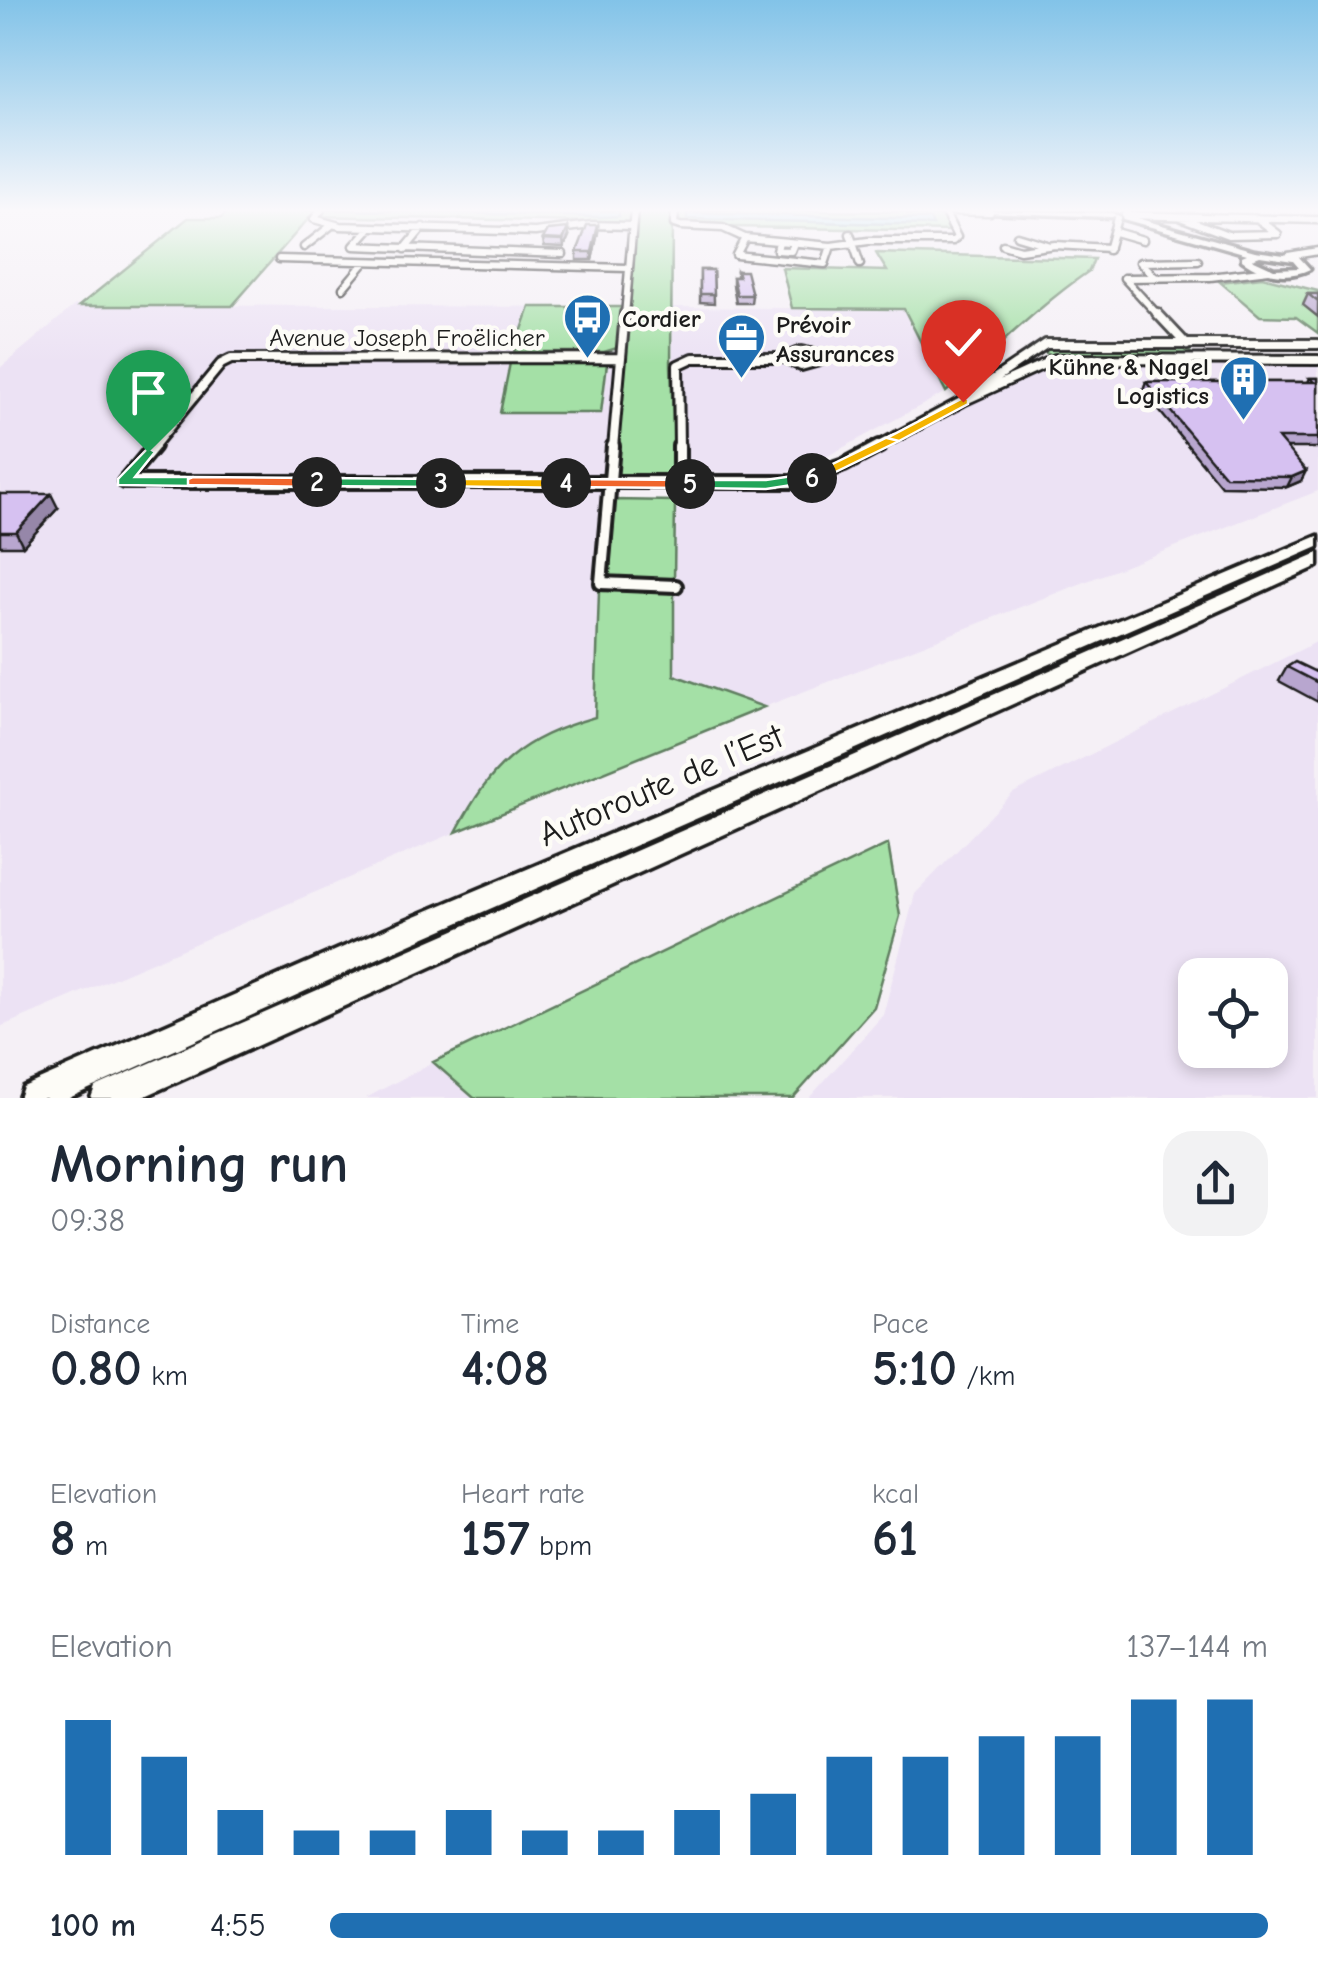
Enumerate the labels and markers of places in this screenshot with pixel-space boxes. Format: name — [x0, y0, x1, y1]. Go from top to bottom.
bus stop icon: Cordier — [561, 292, 613, 360]
pin — [921, 300, 1006, 403]
place label: Cordier — [622, 304, 701, 333]
place label: Prévoir Assurances — [776, 310, 894, 368]
office icon: Prévoir Assurances — [715, 312, 767, 380]
pin — [106, 350, 191, 453]
place label: Kühne & Nagel Logistics — [1049, 352, 1209, 410]
building icon: Kühne & Nagel Logistics — [1218, 354, 1270, 422]
pin: 6 — [787, 453, 837, 503]
pin: 2 — [292, 457, 342, 507]
pin: 3 — [416, 458, 466, 508]
pin: 4 — [541, 458, 591, 508]
pin: 5 — [665, 459, 715, 509]

